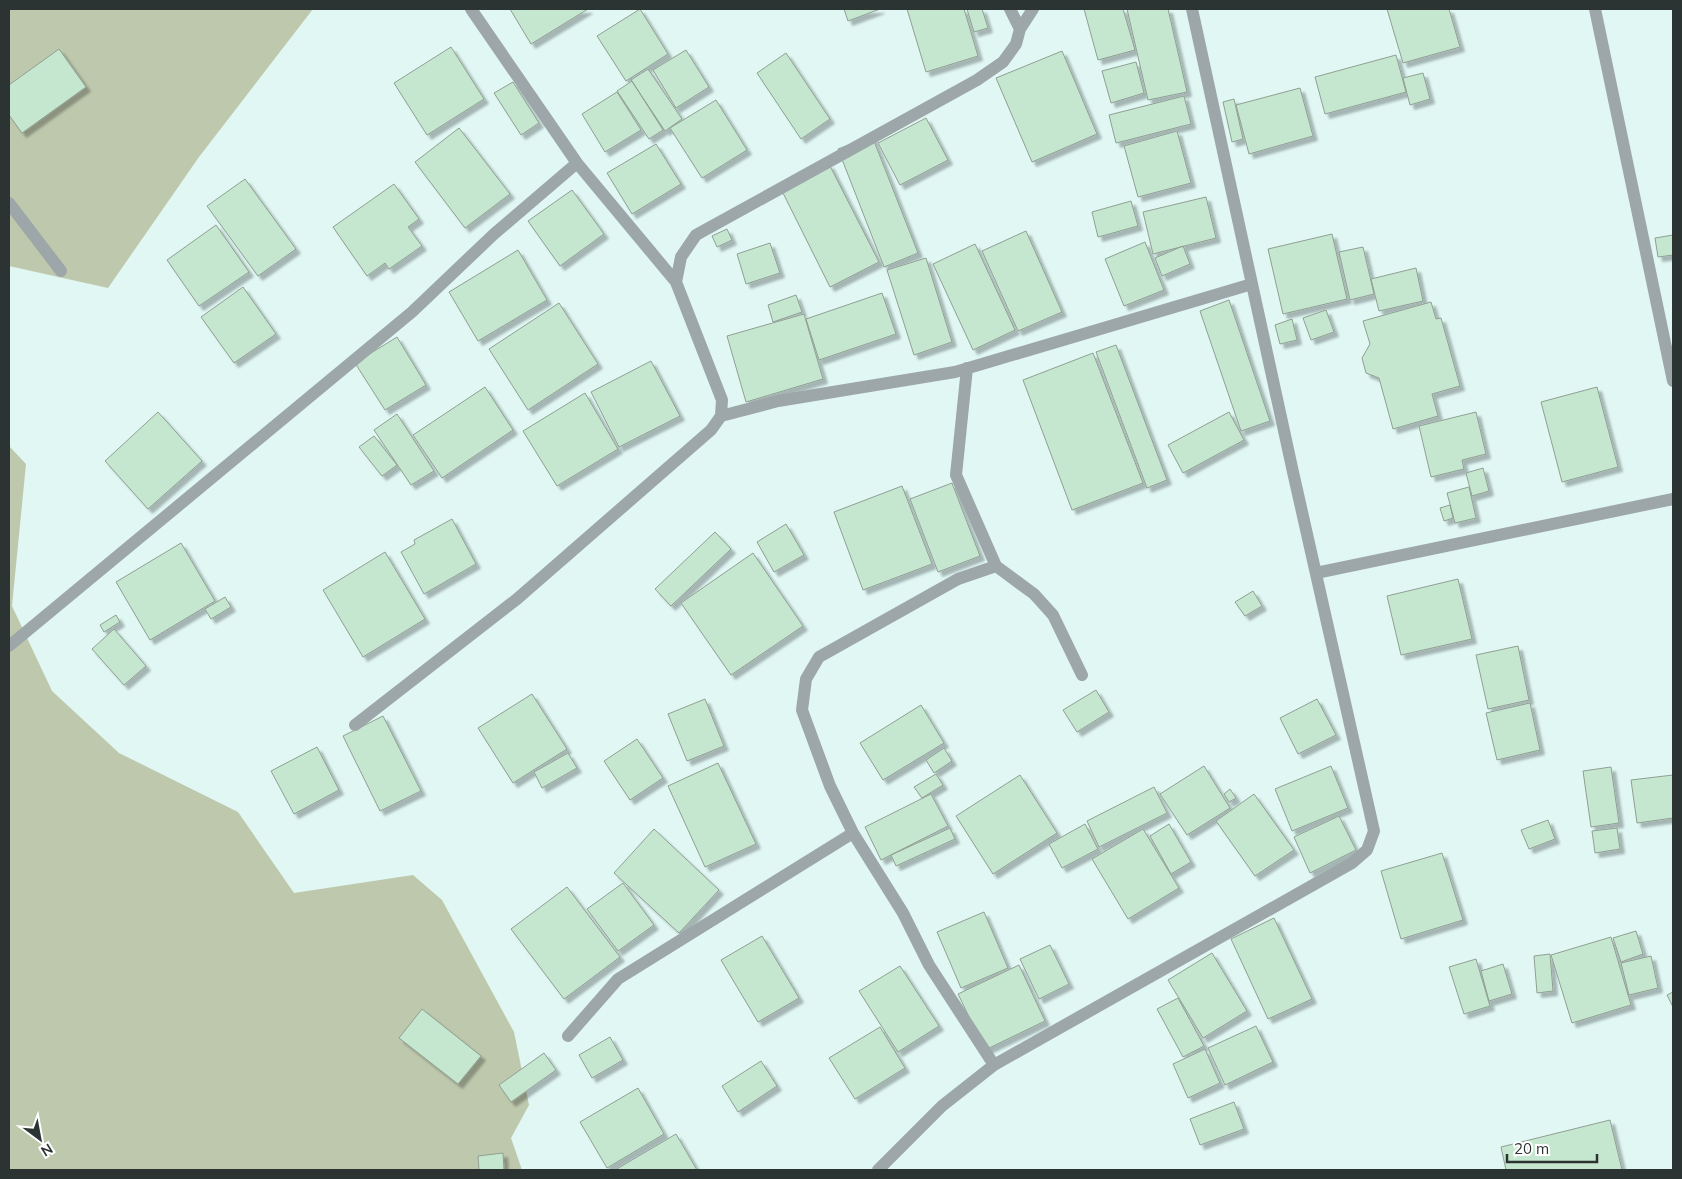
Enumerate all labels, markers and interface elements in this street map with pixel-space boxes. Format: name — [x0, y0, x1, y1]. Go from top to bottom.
north arrow — [15, 1114, 65, 1164]
scale bar — [1507, 1132, 1597, 1164]
text: 20 m — [1514, 1139, 1549, 1158]
text: N — [38, 1140, 56, 1160]

